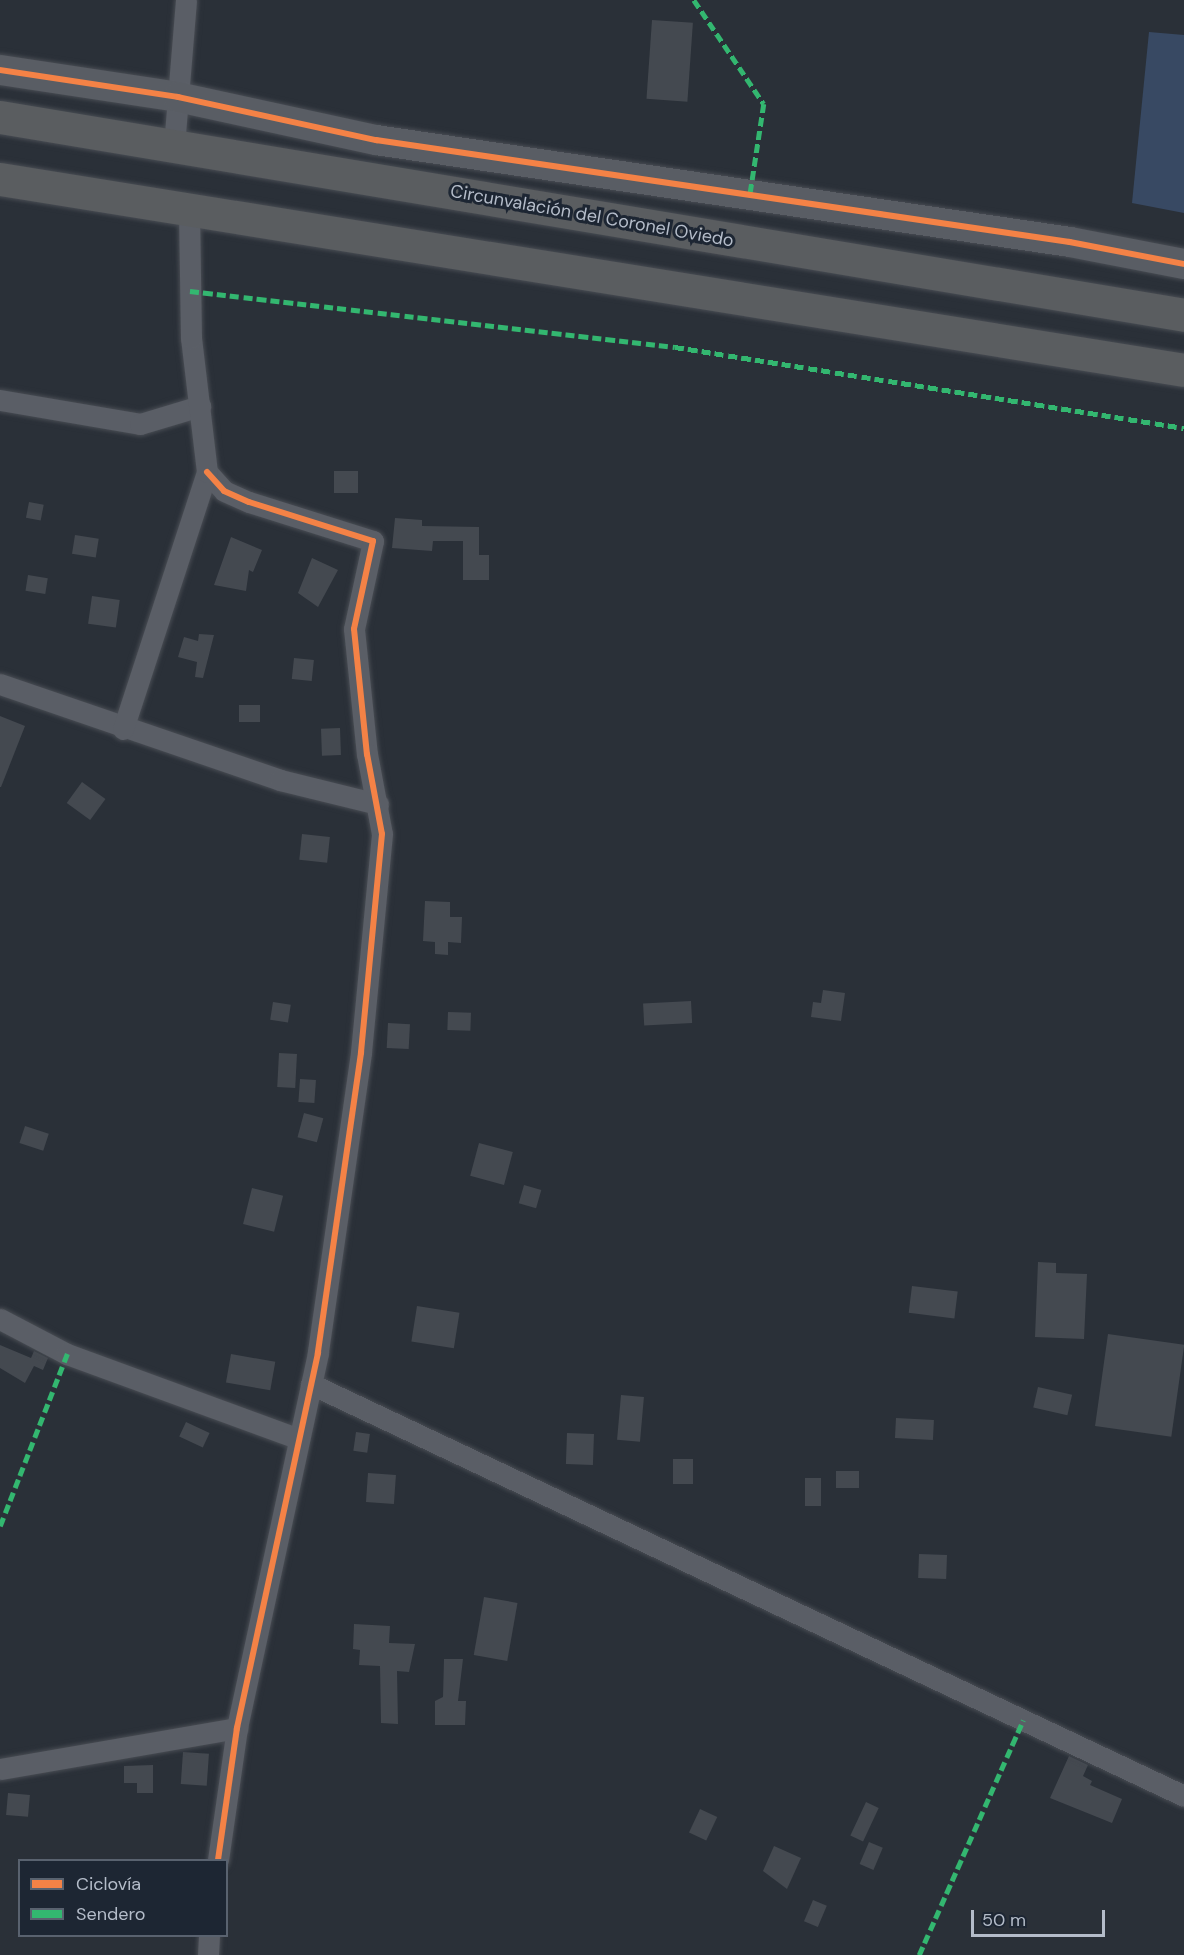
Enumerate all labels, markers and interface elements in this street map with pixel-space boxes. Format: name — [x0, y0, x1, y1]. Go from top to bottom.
street label: Circunvalación del Coronel Oviedo — [449, 180, 735, 252]
legend — [18, 1859, 228, 1937]
text: Ciclovía — [76, 1872, 141, 1896]
scale bar — [974, 1898, 1108, 1936]
text: Sendero — [76, 1902, 146, 1926]
text: 50 m — [982, 1908, 1026, 1932]

